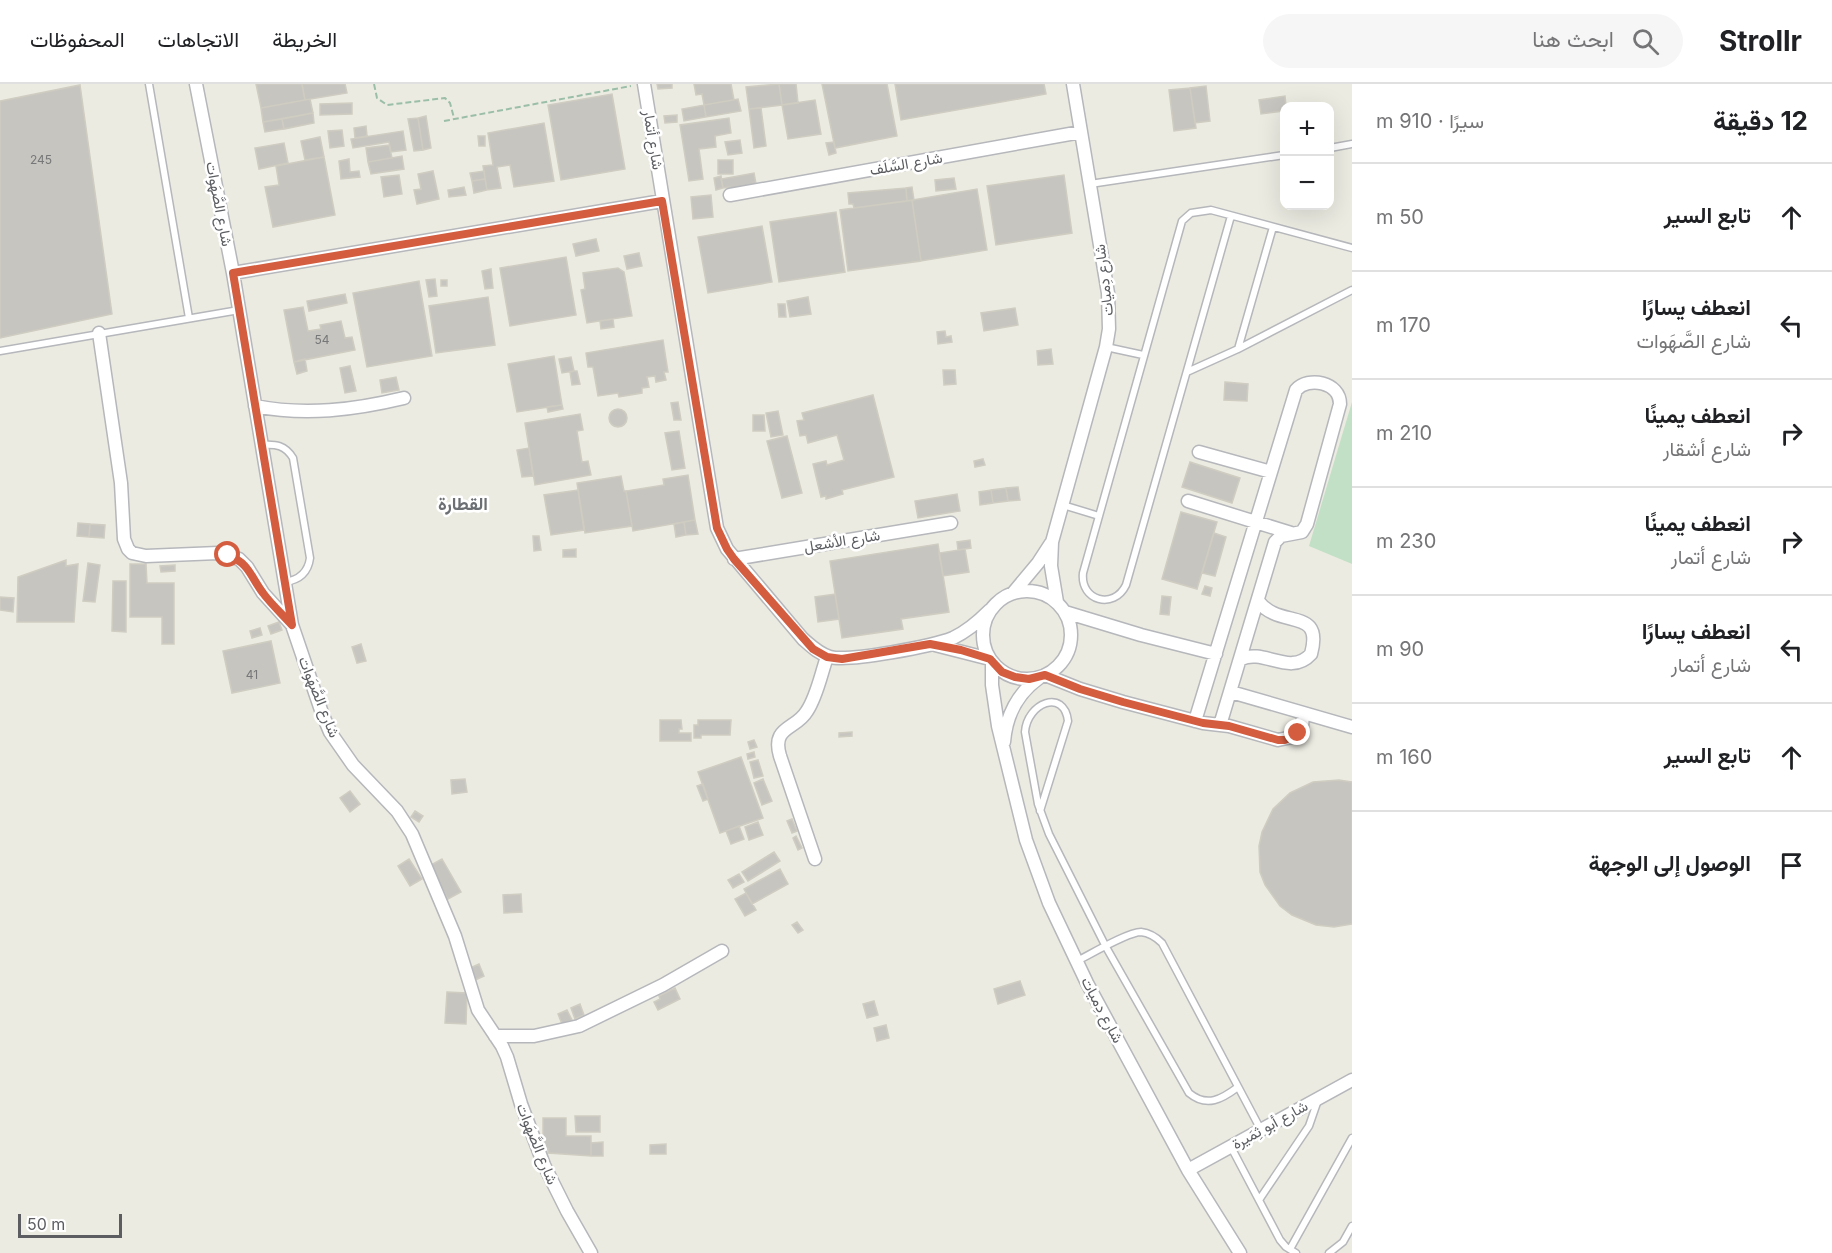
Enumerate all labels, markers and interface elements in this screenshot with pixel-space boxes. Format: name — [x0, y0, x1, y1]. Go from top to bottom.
search box — [1263, 14, 1683, 68]
text: Strollr — [1719, 24, 1802, 58]
icon: search — [1629, 25, 1662, 58]
text: ابحث هنا — [1532, 26, 1614, 52]
text: المحفوظات — [30, 27, 125, 52]
text: الاتجاهات — [158, 27, 239, 52]
text: الخريطة — [272, 27, 337, 52]
map controls — [1280, 102, 1334, 210]
button: + — [1280, 102, 1334, 156]
text: 12 دقيقة — [1713, 105, 1808, 136]
street label: شارع أتمار — [637, 108, 668, 172]
text: سيرًا · 910 m — [1376, 109, 1484, 133]
street label: شارع السَّلَف — [868, 148, 944, 181]
house number: 245 — [30, 152, 52, 167]
button: − — [1280, 156, 1334, 210]
street label: شارع الصَّهَوات — [200, 160, 237, 248]
icon: ahead — [1775, 201, 1808, 234]
text: تابع السير — [1664, 202, 1751, 228]
text: 50 m — [1376, 205, 1424, 229]
street label: شارع دِميات — [1090, 243, 1119, 317]
text: انعطف يسارًا — [1642, 294, 1751, 320]
icon: left — [1775, 309, 1808, 342]
text: 170 m — [1376, 313, 1431, 337]
text: شارع الصَّهَوات — [1637, 329, 1751, 353]
house number: 54 — [314, 332, 330, 347]
text: انعطف يمينًا — [1644, 402, 1751, 428]
icon: right — [1775, 417, 1808, 450]
text: 210 m — [1376, 421, 1432, 445]
text: شارع أشقار — [1663, 437, 1751, 461]
district label: القطارة — [438, 493, 488, 515]
text: انعطف يمينًا — [1644, 510, 1751, 536]
street label: شارع الأشعل — [802, 525, 882, 558]
icon: right — [1775, 525, 1808, 558]
text: 230 m — [1376, 529, 1436, 553]
route start — [214, 541, 240, 567]
text: شارع أتمار — [1671, 545, 1751, 569]
text: انعطف يسارًا — [1642, 618, 1751, 644]
icon: left — [1775, 633, 1808, 666]
text: 90 m — [1376, 637, 1424, 661]
street label: شارع الصَّهَوات — [293, 653, 344, 741]
text: شارع أتمار — [1671, 653, 1751, 677]
house number: 41 — [246, 667, 258, 682]
route end — [1284, 719, 1310, 745]
icon: ahead — [1775, 741, 1808, 774]
text: تابع السير — [1664, 742, 1751, 768]
text: 160 m — [1376, 745, 1432, 769]
icon: arrive — [1775, 849, 1808, 882]
text: الوصول إلى الوجهة — [1588, 850, 1751, 876]
street label: شارع دِميات — [1075, 973, 1128, 1047]
street label: شارع أبو ثِمَيرة — [1228, 1096, 1312, 1155]
street label: شارع الصَّهَوات — [511, 1100, 562, 1188]
scale bar — [18, 1211, 122, 1238]
text: 50 m — [27, 1214, 65, 1234]

